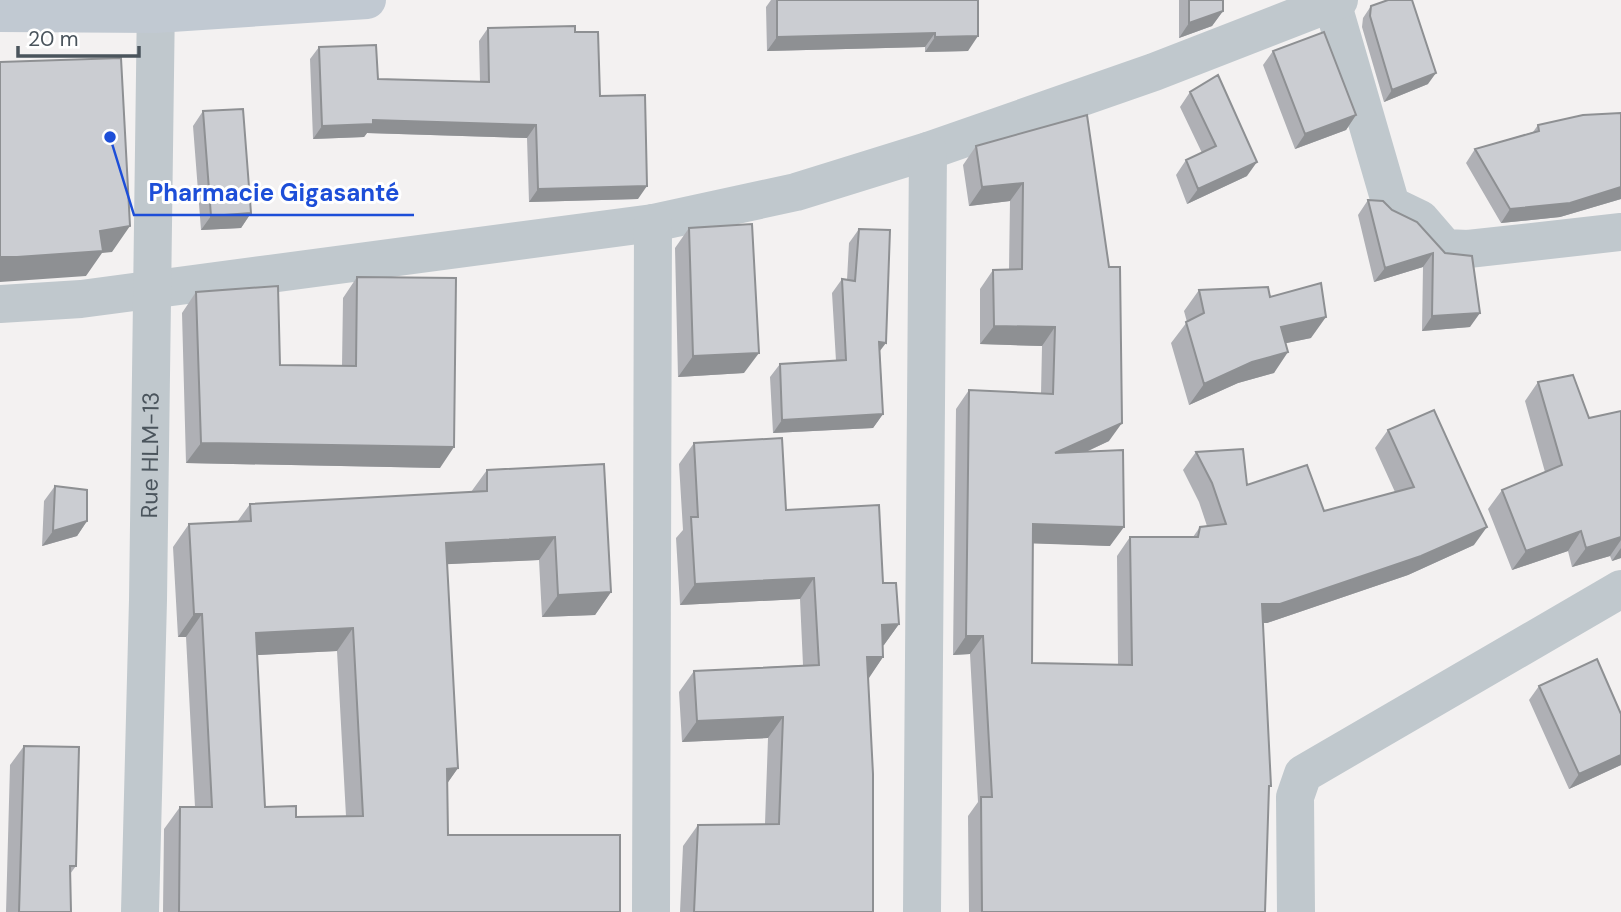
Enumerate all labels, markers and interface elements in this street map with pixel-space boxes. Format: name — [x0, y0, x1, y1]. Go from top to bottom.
scale bar — [18, 14, 138, 58]
text: 20 m — [28, 25, 79, 53]
callout: Pharmacie Gigasanté — [134, 170, 414, 215]
text: Pharmacie Gigasanté — [148, 177, 400, 208]
street label: Rue HLM-13 — [134, 392, 166, 519]

